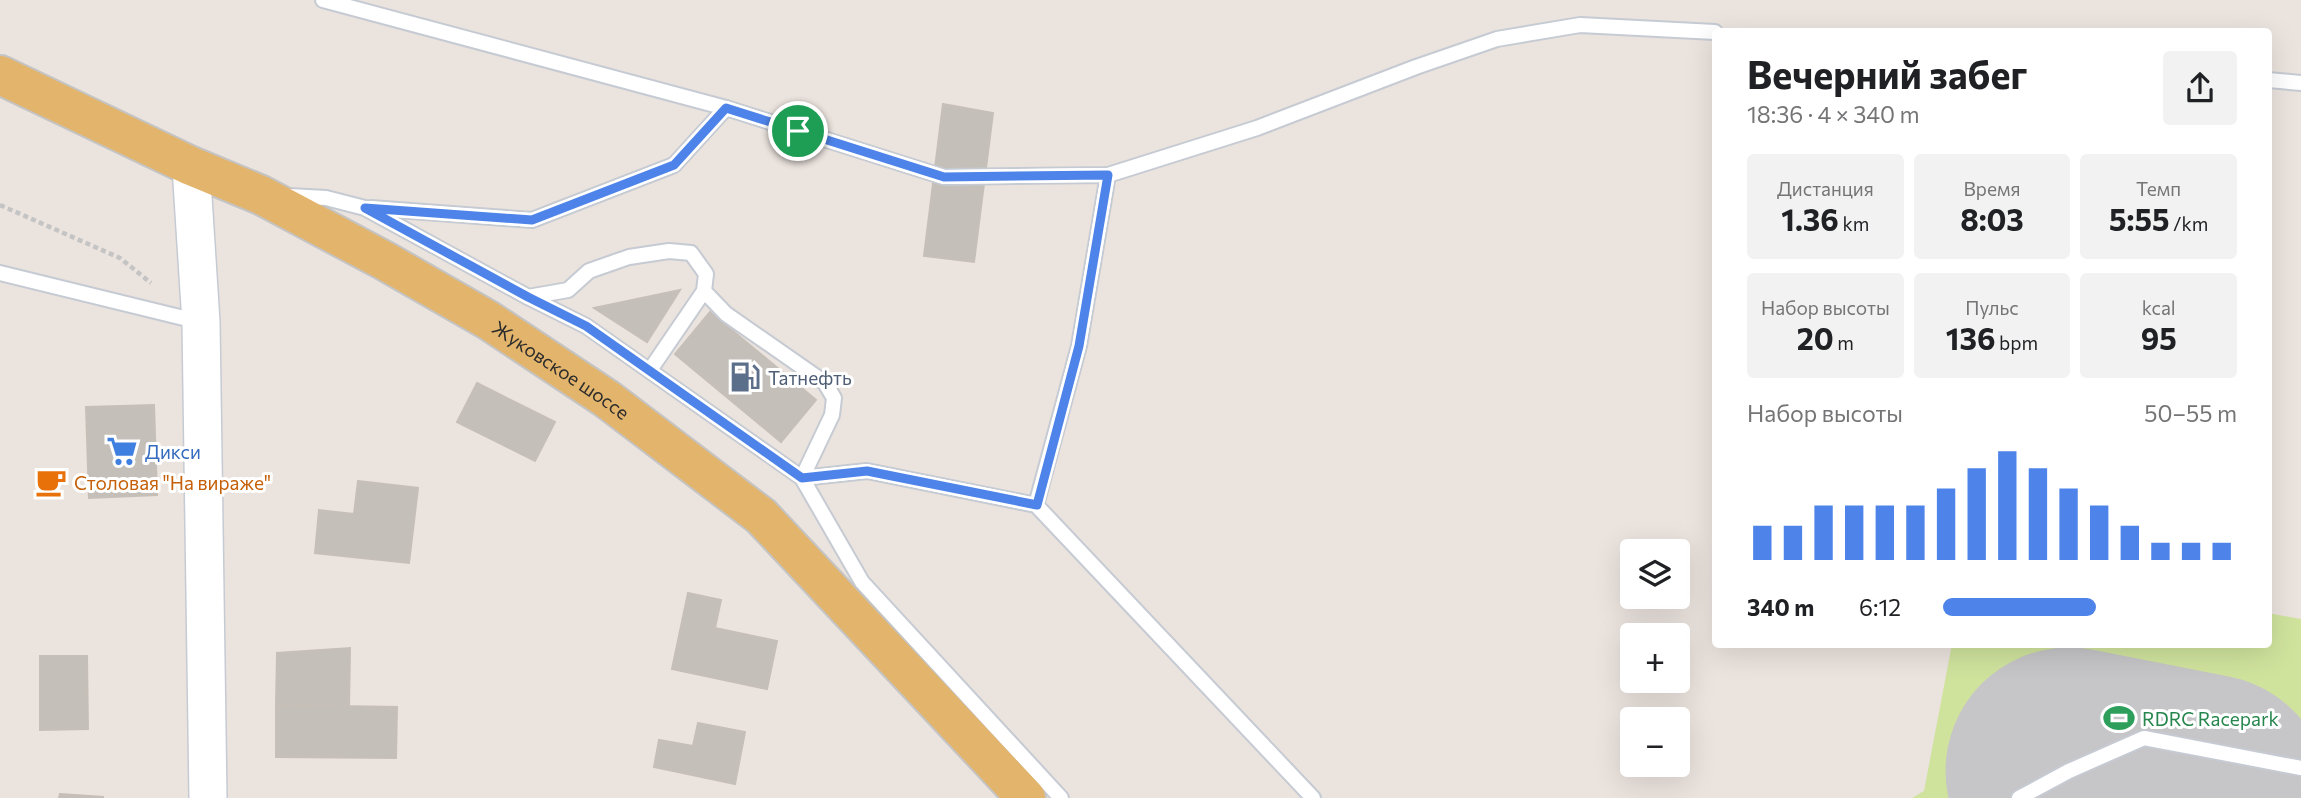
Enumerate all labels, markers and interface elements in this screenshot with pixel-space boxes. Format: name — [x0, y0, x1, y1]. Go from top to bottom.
text: Вечерний забег — [1747, 50, 2027, 97]
button: share — [2163, 51, 2237, 125]
text: 18:36 · 4 × 340 m — [1747, 100, 1920, 128]
pin — [768, 101, 828, 161]
icon: arrive — [779, 112, 817, 150]
text: Дистанция — [1777, 177, 1874, 200]
text: Время — [1964, 177, 2020, 200]
text: Темп — [2136, 177, 2181, 200]
text: 1.36 — [1781, 200, 1839, 237]
text: 8:03 — [1960, 200, 2024, 237]
text: 5:55 — [2109, 200, 2169, 237]
text: km — [1839, 212, 1869, 235]
text: /km — [2169, 212, 2208, 235]
text: Набор высоты — [1761, 296, 1890, 319]
text: Пульс — [1965, 296, 2019, 319]
text: kcal — [2142, 296, 2176, 319]
street label: Жуковское шоссе — [489, 315, 634, 424]
text: 20 — [1797, 319, 1834, 356]
text: 136 — [1946, 319, 1995, 356]
text: 95 — [2141, 319, 2177, 356]
text: m — [1834, 331, 1854, 354]
text: bpm — [1995, 331, 2038, 354]
fuel station icon: Татнефть — [728, 360, 762, 394]
place label: Татнефть — [768, 366, 852, 389]
text: Набор высоты — [1747, 399, 1903, 427]
text: 50–55 m — [2144, 399, 2237, 427]
supermarket icon: Дикси — [105, 434, 139, 468]
place label: Дикси — [145, 440, 201, 463]
cafe icon: Столовая "На вираже" — [34, 465, 68, 499]
place label: Столовая "На вираже" — [74, 471, 271, 494]
map controls — [1620, 539, 1690, 777]
button: layers — [1620, 539, 1690, 609]
text: 340 m — [1747, 593, 1814, 621]
text: 6:12 — [1859, 593, 1901, 621]
button: + — [1620, 623, 1690, 693]
sports icon: RDRC Racepark — [2102, 701, 2136, 735]
button: − — [1620, 707, 1690, 777]
place label: RDRC Racepark — [2142, 707, 2279, 730]

